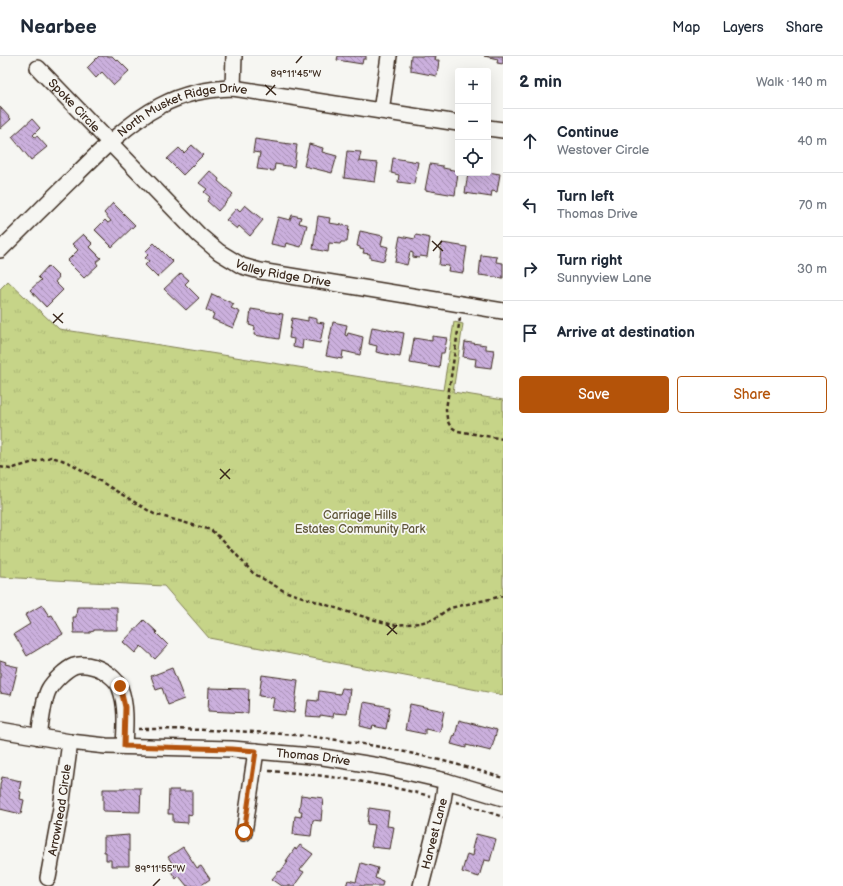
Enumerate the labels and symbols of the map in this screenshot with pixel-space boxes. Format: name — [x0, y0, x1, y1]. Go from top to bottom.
text: 89°11'45"W — [271, 68, 321, 80]
street label: Spoke Circle — [44, 76, 103, 136]
street label: North Musket Ridge Drive — [115, 81, 248, 141]
street label: Valley Ridge Drive — [232, 256, 332, 291]
park label: Carriage Hills Estates Community Park — [295, 508, 425, 537]
route end — [111, 677, 129, 695]
street label: Thomas Drive — [276, 746, 351, 769]
street label: Arrowhead Circle — [45, 763, 75, 857]
street label: Harvest Lane — [419, 797, 451, 871]
route start — [235, 823, 253, 841]
text: 89°11'55"W — [135, 863, 185, 875]

